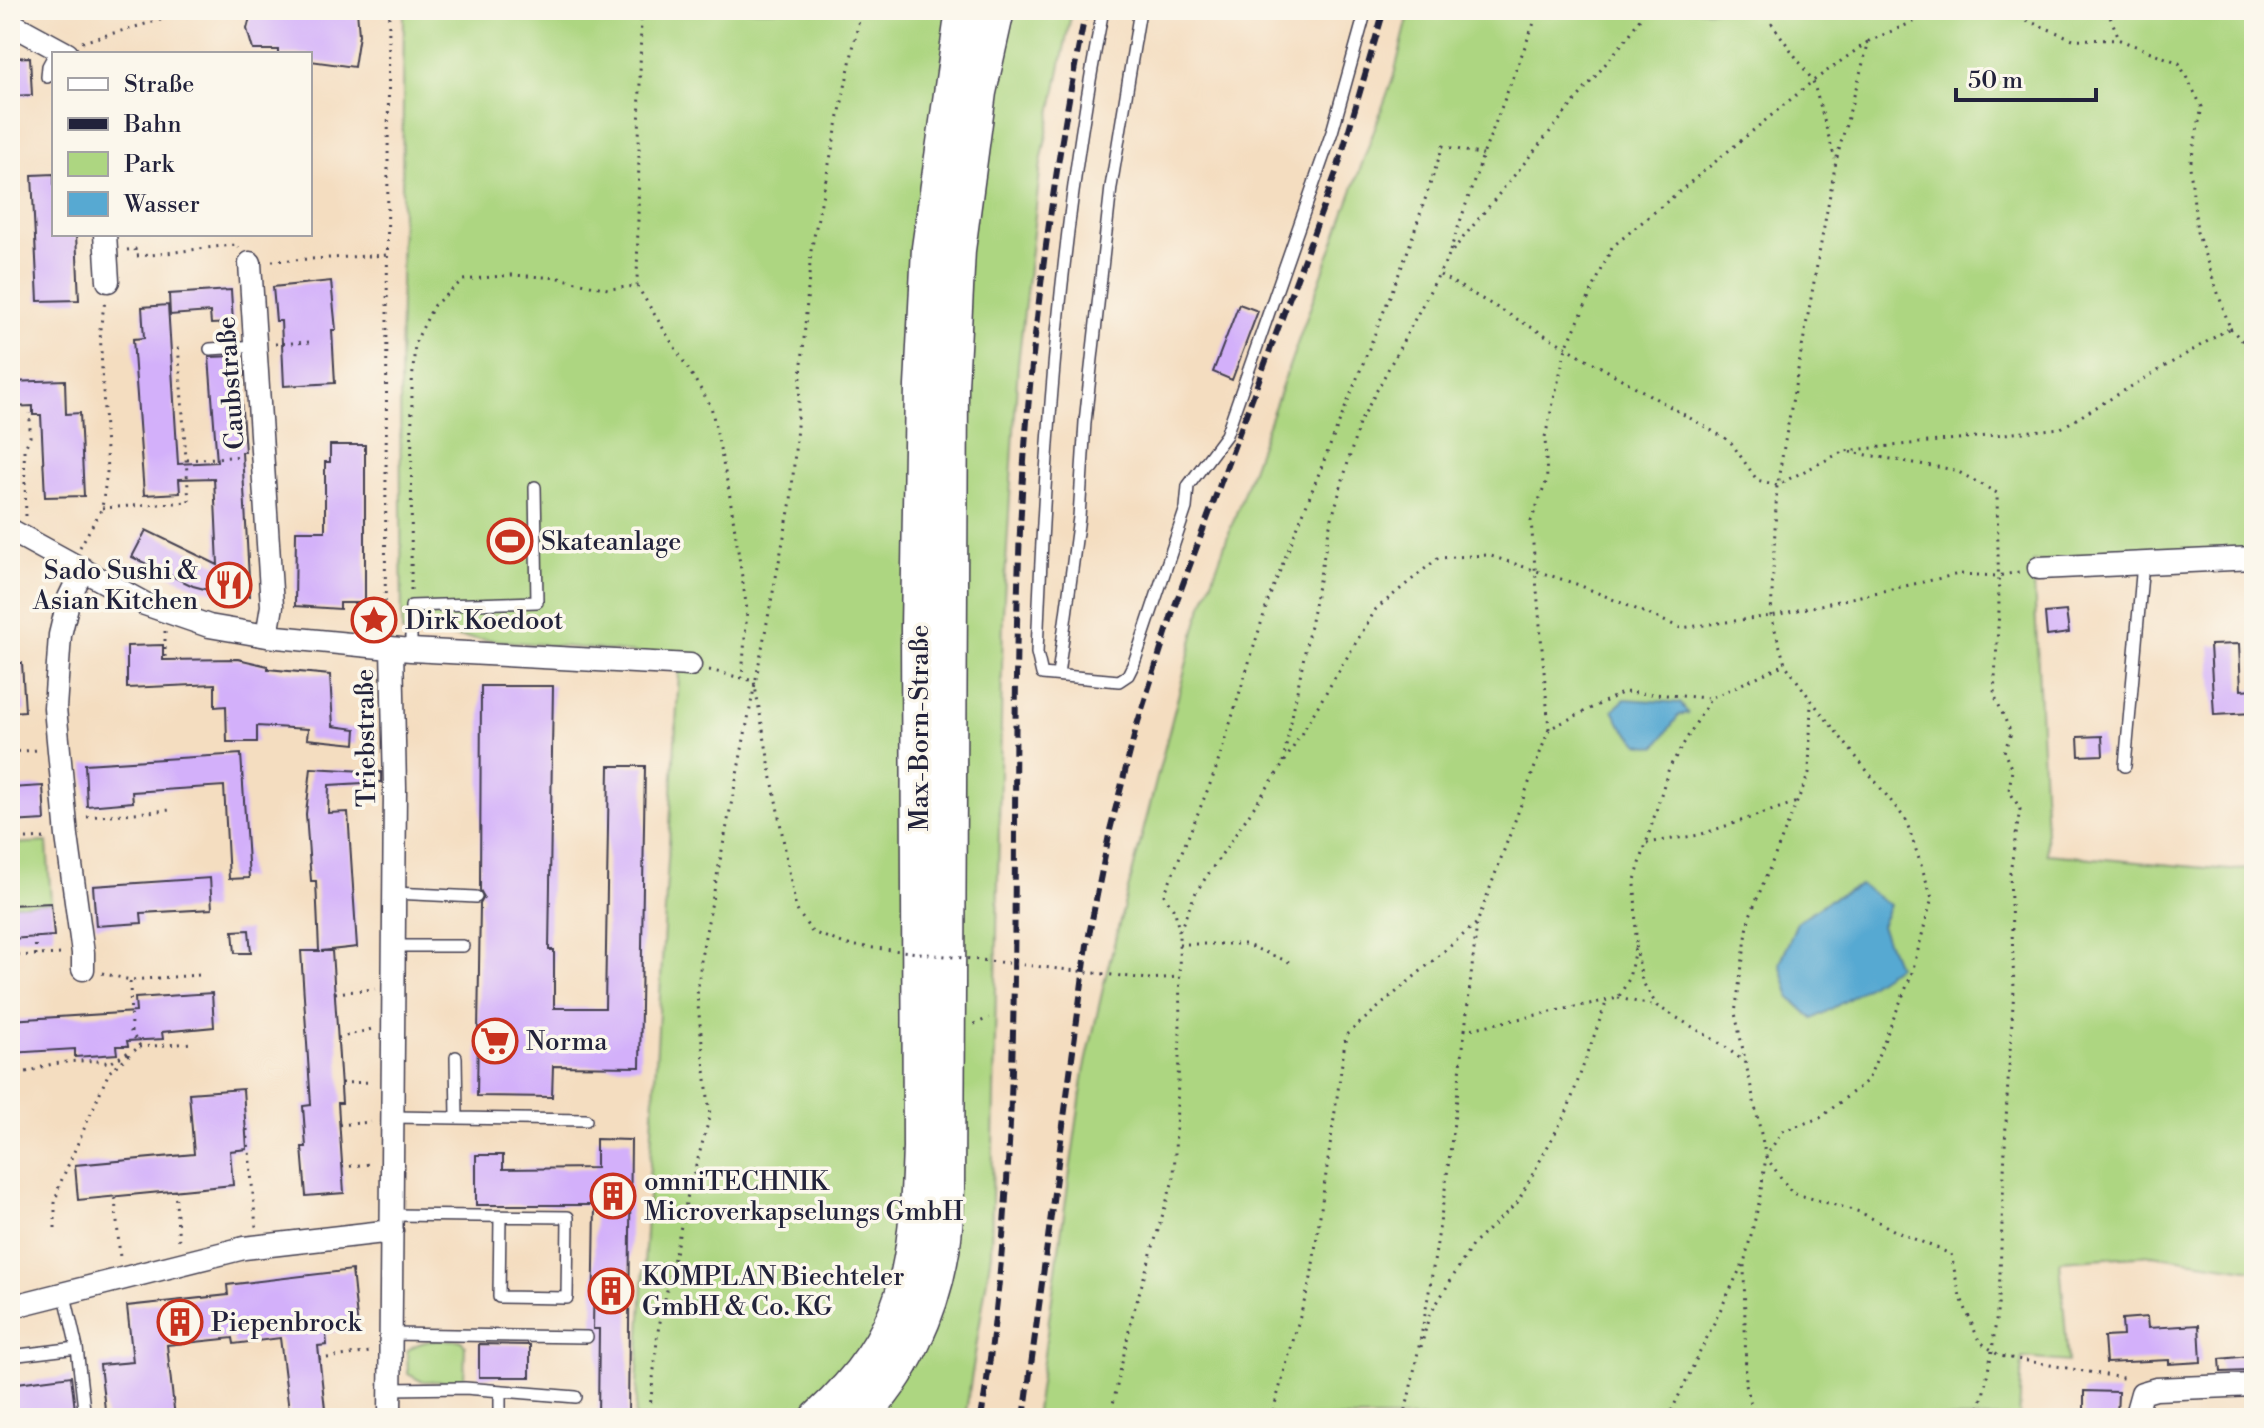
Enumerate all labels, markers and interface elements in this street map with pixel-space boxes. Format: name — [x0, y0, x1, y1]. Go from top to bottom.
legend — [52, 52, 312, 236]
scale bar — [1956, 52, 2096, 102]
text: 50 m — [1968, 66, 2023, 96]
text: Straße — [124, 70, 194, 100]
text: Bahn — [123, 110, 182, 140]
text: Park — [124, 150, 175, 180]
text: Wasser — [123, 190, 200, 220]
street label: Caubstraße — [210, 315, 252, 451]
sports icon: Skateanlage — [486, 517, 534, 565]
place label: Skateanlage — [541, 526, 681, 558]
place label: Sado Sushi & Asian Kitchen — [32, 555, 198, 617]
restaurant icon: Sado Sushi & Asian Kitchen — [205, 561, 253, 609]
place icon: Dirk Koedoot — [350, 596, 398, 644]
place label: Dirk Koedoot — [405, 605, 563, 637]
street label: Max-Born-Straße — [904, 625, 936, 831]
street label: Triebstraße — [349, 669, 383, 807]
supermarket icon: Norma — [471, 1017, 519, 1065]
place label: Norma — [526, 1026, 608, 1058]
place label: omniTECHNIK Microverkapselungs GmbH — [644, 1166, 963, 1228]
building icon: omniTECHNIK Microverkapselungs GmbH — [589, 1172, 637, 1220]
place label: KOMPLAN Biechteler GmbH & Co. KG — [642, 1261, 904, 1323]
building icon: KOMPLAN Biechteler GmbH & Co. KG — [587, 1267, 635, 1315]
building icon: Piepenbrock — [156, 1298, 204, 1346]
place label: Piepenbrock — [211, 1307, 363, 1339]

